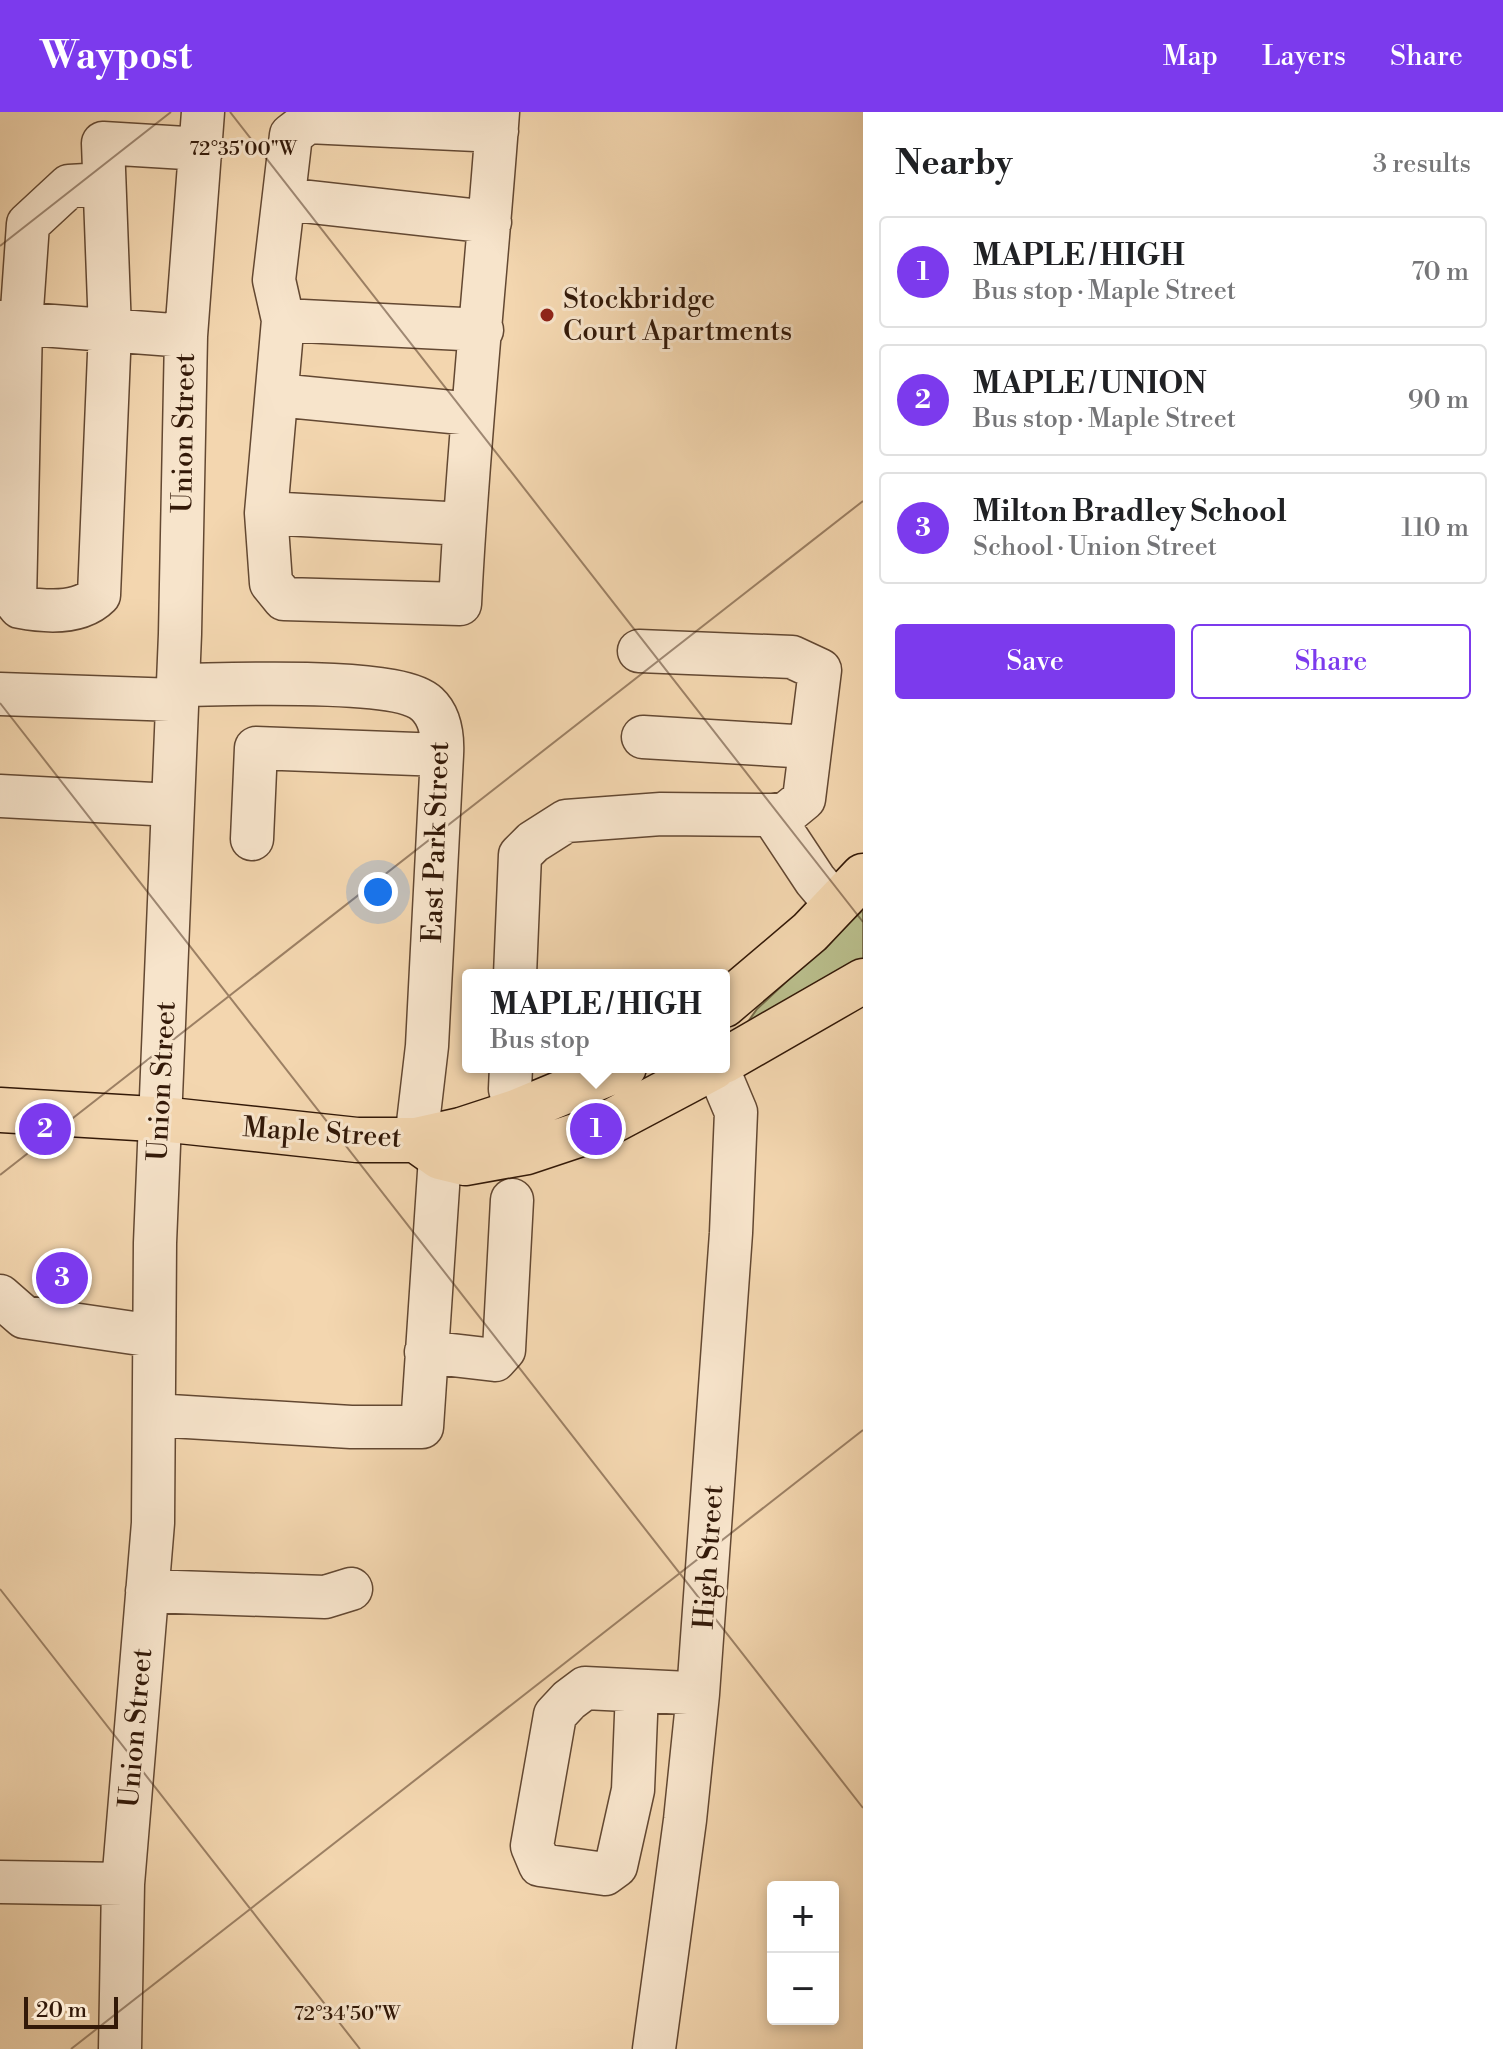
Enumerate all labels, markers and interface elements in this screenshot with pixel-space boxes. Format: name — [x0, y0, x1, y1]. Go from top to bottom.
text: Waypost — [40, 33, 192, 80]
text: Map — [1163, 39, 1218, 74]
text: Layers — [1262, 39, 1346, 74]
text: Share — [1390, 39, 1463, 74]
text: 72°35'00"W — [189, 137, 298, 162]
text: Nearby — [895, 143, 1013, 185]
text: 3 results — [1373, 148, 1471, 180]
text: MAPLE / HIGH — [973, 237, 1185, 275]
text: 1 — [917, 256, 929, 288]
text: 70 m — [1411, 256, 1469, 288]
text: Bus stop · Maple Street — [973, 275, 1236, 307]
place label: Stockbridge Court Apartments — [563, 282, 792, 349]
marker: Stockbridge Court Apartments — [538, 306, 556, 324]
street label: Union Street — [165, 353, 203, 513]
text: MAPLE / UNION — [973, 365, 1207, 403]
text: 2 — [915, 384, 931, 416]
text: 90 m — [1408, 384, 1469, 416]
text: Bus stop · Maple Street — [973, 403, 1236, 435]
text: Milton Bradley School — [973, 493, 1287, 531]
text: 3 — [915, 512, 931, 544]
text: 110 m — [1401, 512, 1469, 544]
text: School · Union Street — [973, 531, 1217, 563]
button: Save — [895, 624, 1175, 699]
button: Share — [1191, 624, 1471, 699]
street label: East Park Street — [415, 740, 457, 943]
your location — [358, 872, 398, 912]
popup — [462, 969, 730, 1073]
text: MAPLE / HIGH — [490, 986, 702, 1024]
street label: Union Street — [140, 1000, 184, 1162]
text: Bus stop — [490, 1024, 590, 1056]
pin: 2 — [19, 1099, 71, 1159]
pin: 1 — [570, 1099, 622, 1159]
street label: Maple Street — [241, 1110, 403, 1156]
pin: 3 — [36, 1248, 88, 1308]
street label: High Street — [686, 1484, 732, 1630]
street label: Union Street — [112, 1647, 160, 1809]
map controls — [767, 1881, 839, 2025]
button: + — [767, 1881, 839, 1953]
button: − — [767, 1953, 839, 2025]
scale bar — [24, 1993, 118, 2029]
text: 20 m — [36, 1997, 87, 2024]
text: 72°34'50"W — [294, 2002, 401, 2027]

